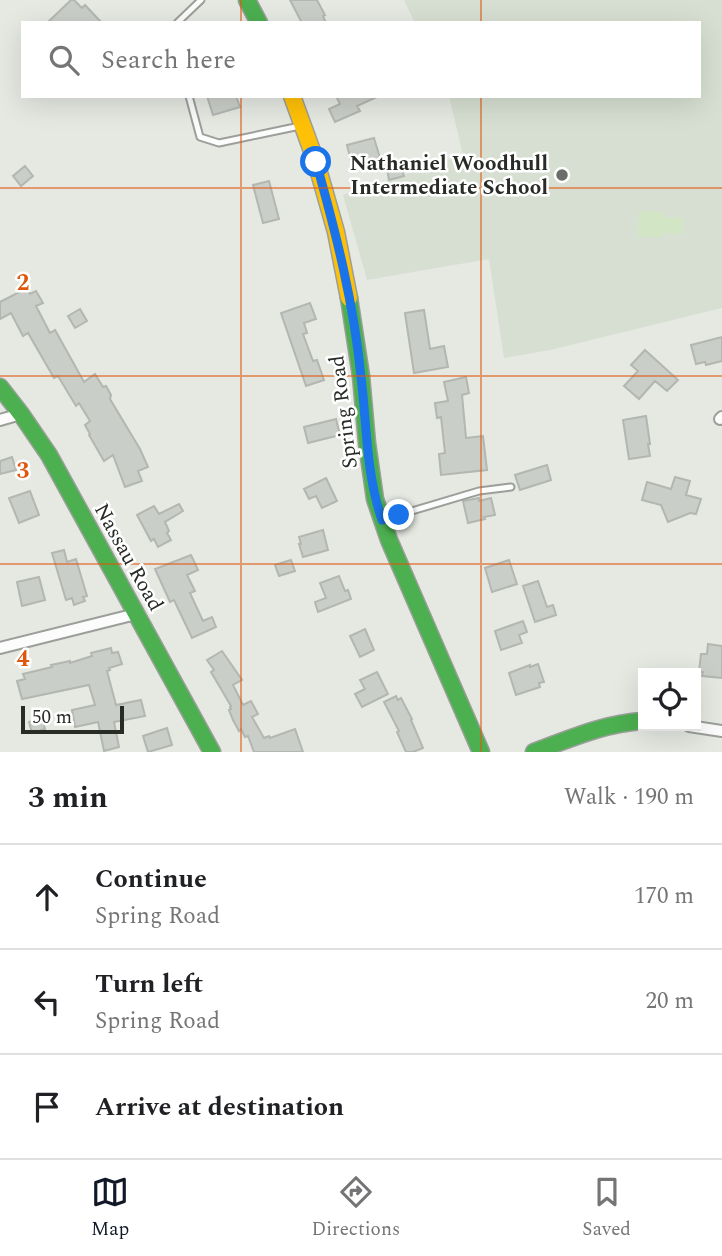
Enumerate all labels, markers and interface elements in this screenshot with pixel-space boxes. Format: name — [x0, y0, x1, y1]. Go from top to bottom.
search box — [21, 21, 701, 98]
text: Search here — [101, 40, 236, 80]
icon: search — [45, 41, 83, 79]
route start — [300, 146, 331, 177]
place label: Nathaniel Woodhull Intermediate School — [350, 148, 548, 204]
marker: Nathaniel Woodhull Intermediate School — [554, 167, 570, 183]
text: 2 — [17, 266, 30, 301]
street label: Spring Road — [321, 353, 367, 470]
text: 3 — [17, 454, 30, 489]
street label: Nassau Road — [85, 498, 171, 617]
route end — [383, 499, 414, 530]
text: 4 — [17, 642, 30, 677]
map controls — [638, 668, 701, 731]
button: locate — [638, 668, 701, 731]
scale bar — [21, 703, 124, 735]
text: 50 m — [32, 703, 72, 732]
text: 3 min — [28, 775, 108, 821]
text: Walk · 190 m — [564, 780, 694, 815]
text: Continue — [95, 859, 207, 899]
icon: ahead — [28, 878, 66, 916]
text: 170 m — [634, 879, 694, 914]
text: Spring Road — [95, 899, 220, 934]
text: Turn left — [95, 964, 203, 1004]
icon: left — [28, 983, 66, 1021]
text: 20 m — [645, 984, 694, 1019]
text: Spring Road — [95, 1004, 220, 1039]
text: Arrive at destination — [95, 1087, 344, 1127]
icon: arrive — [28, 1088, 66, 1126]
tab: Map — [91, 1173, 129, 1244]
tab: Directions — [311, 1173, 400, 1244]
tab: Saved — [582, 1173, 631, 1244]

